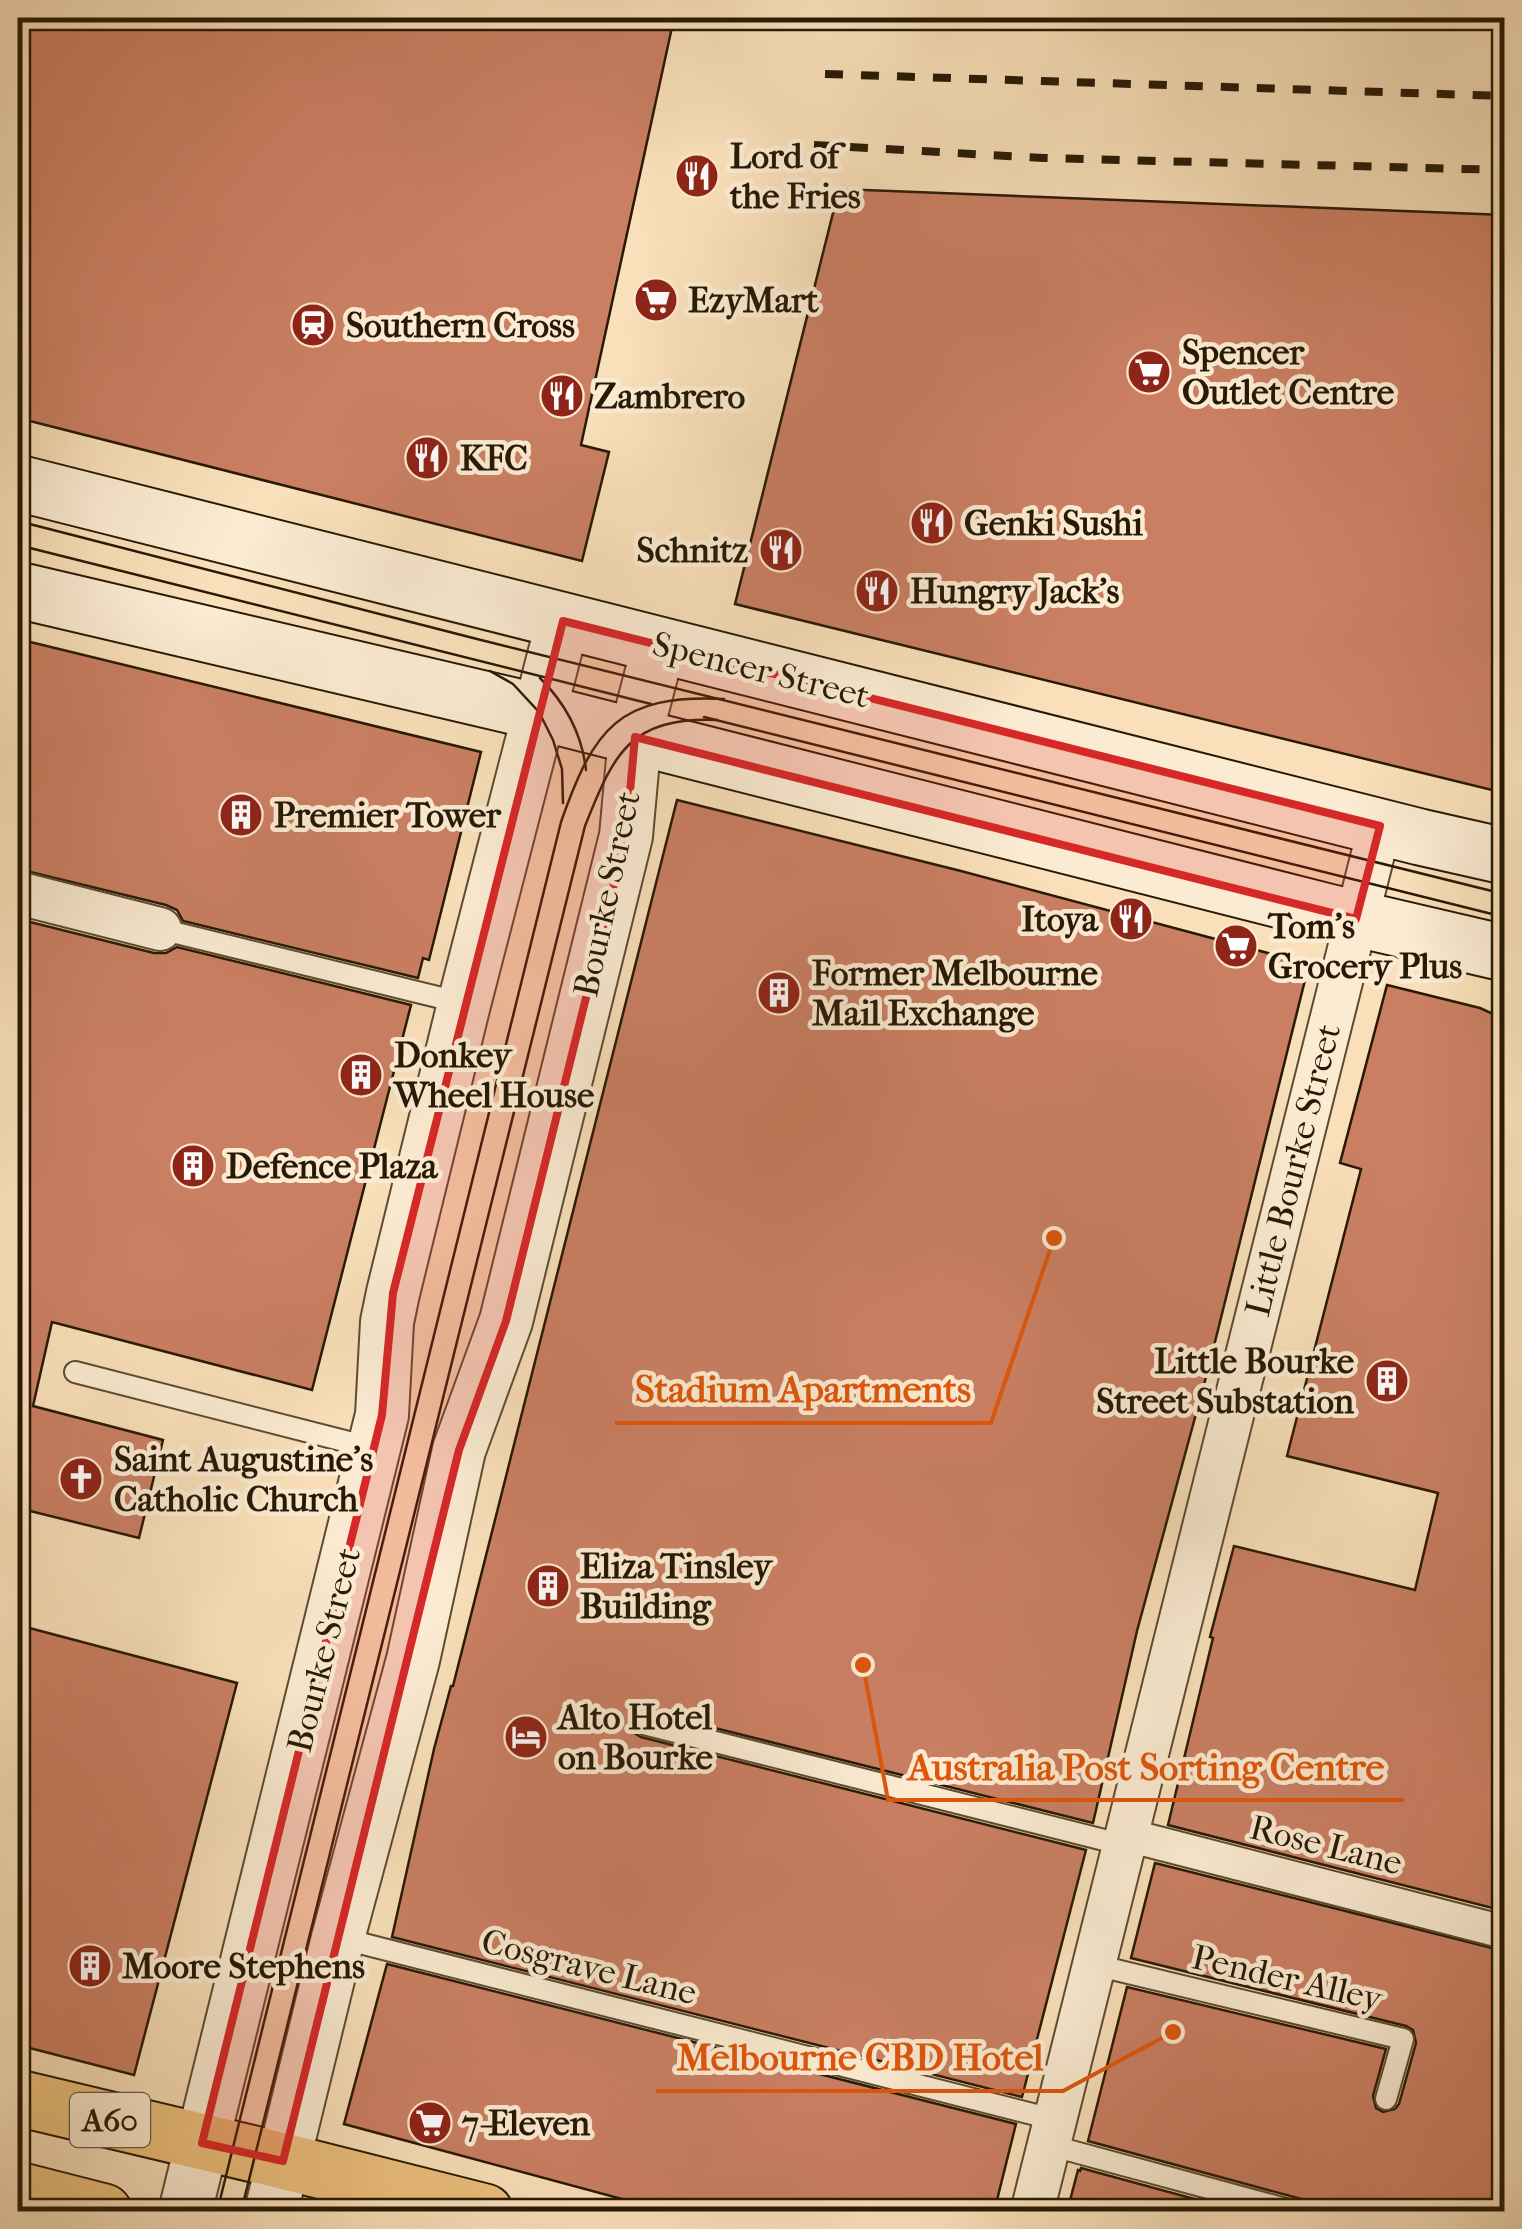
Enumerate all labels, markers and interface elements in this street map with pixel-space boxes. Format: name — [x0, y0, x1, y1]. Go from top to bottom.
place label: Lord of the Fries — [729, 136, 861, 217]
restaurant icon: Lord of the Fries — [674, 153, 720, 199]
supermarket icon: EzyMart — [633, 277, 679, 323]
place label: EzyMart — [688, 280, 819, 321]
station icon: Southern Cross — [290, 302, 336, 348]
place label: Southern Cross — [346, 305, 575, 346]
place label: Spencer Outlet Centre — [1182, 332, 1395, 413]
supermarket icon: Spencer Outlet Centre — [1126, 349, 1172, 395]
restaurant icon: Zambrero — [539, 373, 585, 419]
place label: Zambrero — [594, 376, 746, 417]
restaurant icon: KFC — [404, 435, 450, 481]
place label: KFC — [460, 438, 528, 479]
restaurant icon: Genki Sushi — [909, 500, 955, 546]
place label: Genki Sushi — [964, 503, 1143, 544]
restaurant icon: Schnitz — [758, 527, 804, 573]
place label: Schnitz — [637, 530, 749, 571]
restaurant icon: Hungry Jack's — [854, 568, 900, 614]
place label: Hungry Jack's — [910, 571, 1120, 612]
street label: Spencer Street — [648, 623, 874, 717]
street label: Bourke Street — [565, 787, 649, 1001]
building icon: Premier Tower — [218, 792, 264, 838]
place label: Premier Tower — [274, 795, 502, 836]
restaurant icon: Itoya — [1108, 896, 1154, 942]
place label: Itoya — [1021, 899, 1099, 940]
place label: Tom's Grocery Plus — [1267, 906, 1462, 987]
supermarket icon: Tom's Grocery Plus — [1213, 923, 1259, 969]
place label: Former Melbourne Mail Exchange — [812, 953, 1098, 1034]
building icon: Former Melbourne Mail Exchange — [756, 970, 802, 1016]
street label: Little Bourke Street — [1237, 1019, 1349, 1320]
place label: Donkey Wheel House — [392, 1035, 595, 1116]
building icon: Donkey Wheel House — [338, 1052, 384, 1098]
building icon: Defence Plaza — [170, 1143, 216, 1189]
place label: Defence Plaza — [226, 1146, 438, 1187]
place label: Little Bourke Street Substation — [1096, 1341, 1355, 1422]
callout: Stadium Apartments — [615, 1355, 991, 1423]
building icon: Little Bourke Street Substation — [1364, 1358, 1410, 1404]
text: Stadium Apartments — [635, 1367, 971, 1412]
place label: Saint Augustine's Catholic Church — [114, 1439, 373, 1520]
church icon: Saint Augustine's Catholic Church — [58, 1456, 104, 1502]
street label: Bourke Street — [279, 1543, 369, 1756]
place label: Eliza Tinsley Building — [580, 1546, 774, 1627]
building icon: Eliza Tinsley Building — [525, 1563, 571, 1609]
place label: Alto Hotel on Bourke — [556, 1697, 713, 1778]
hotel icon: Alto Hotel on Bourke — [503, 1714, 549, 1760]
callout: Australia Post Sorting Centre — [888, 1732, 1404, 1800]
text: Australia Post Sorting Centre — [906, 1745, 1384, 1790]
street label: Rose Lane — [1246, 1806, 1406, 1884]
street label: Cosgrave Lane — [477, 1920, 701, 2014]
street label: Pender Alley — [1188, 1936, 1387, 2020]
building icon: Moore Stephens — [67, 1943, 113, 1989]
place label: Moore Stephens — [122, 1946, 365, 1987]
callout: Melbourne CBD Hotel — [656, 2023, 1063, 2091]
text: Melbourne CBD Hotel — [676, 2035, 1044, 2080]
road number: A60 — [70, 2093, 150, 2147]
supermarket icon: 7-Eleven — [407, 2100, 453, 2146]
place label: 7-Eleven — [462, 2103, 591, 2144]

